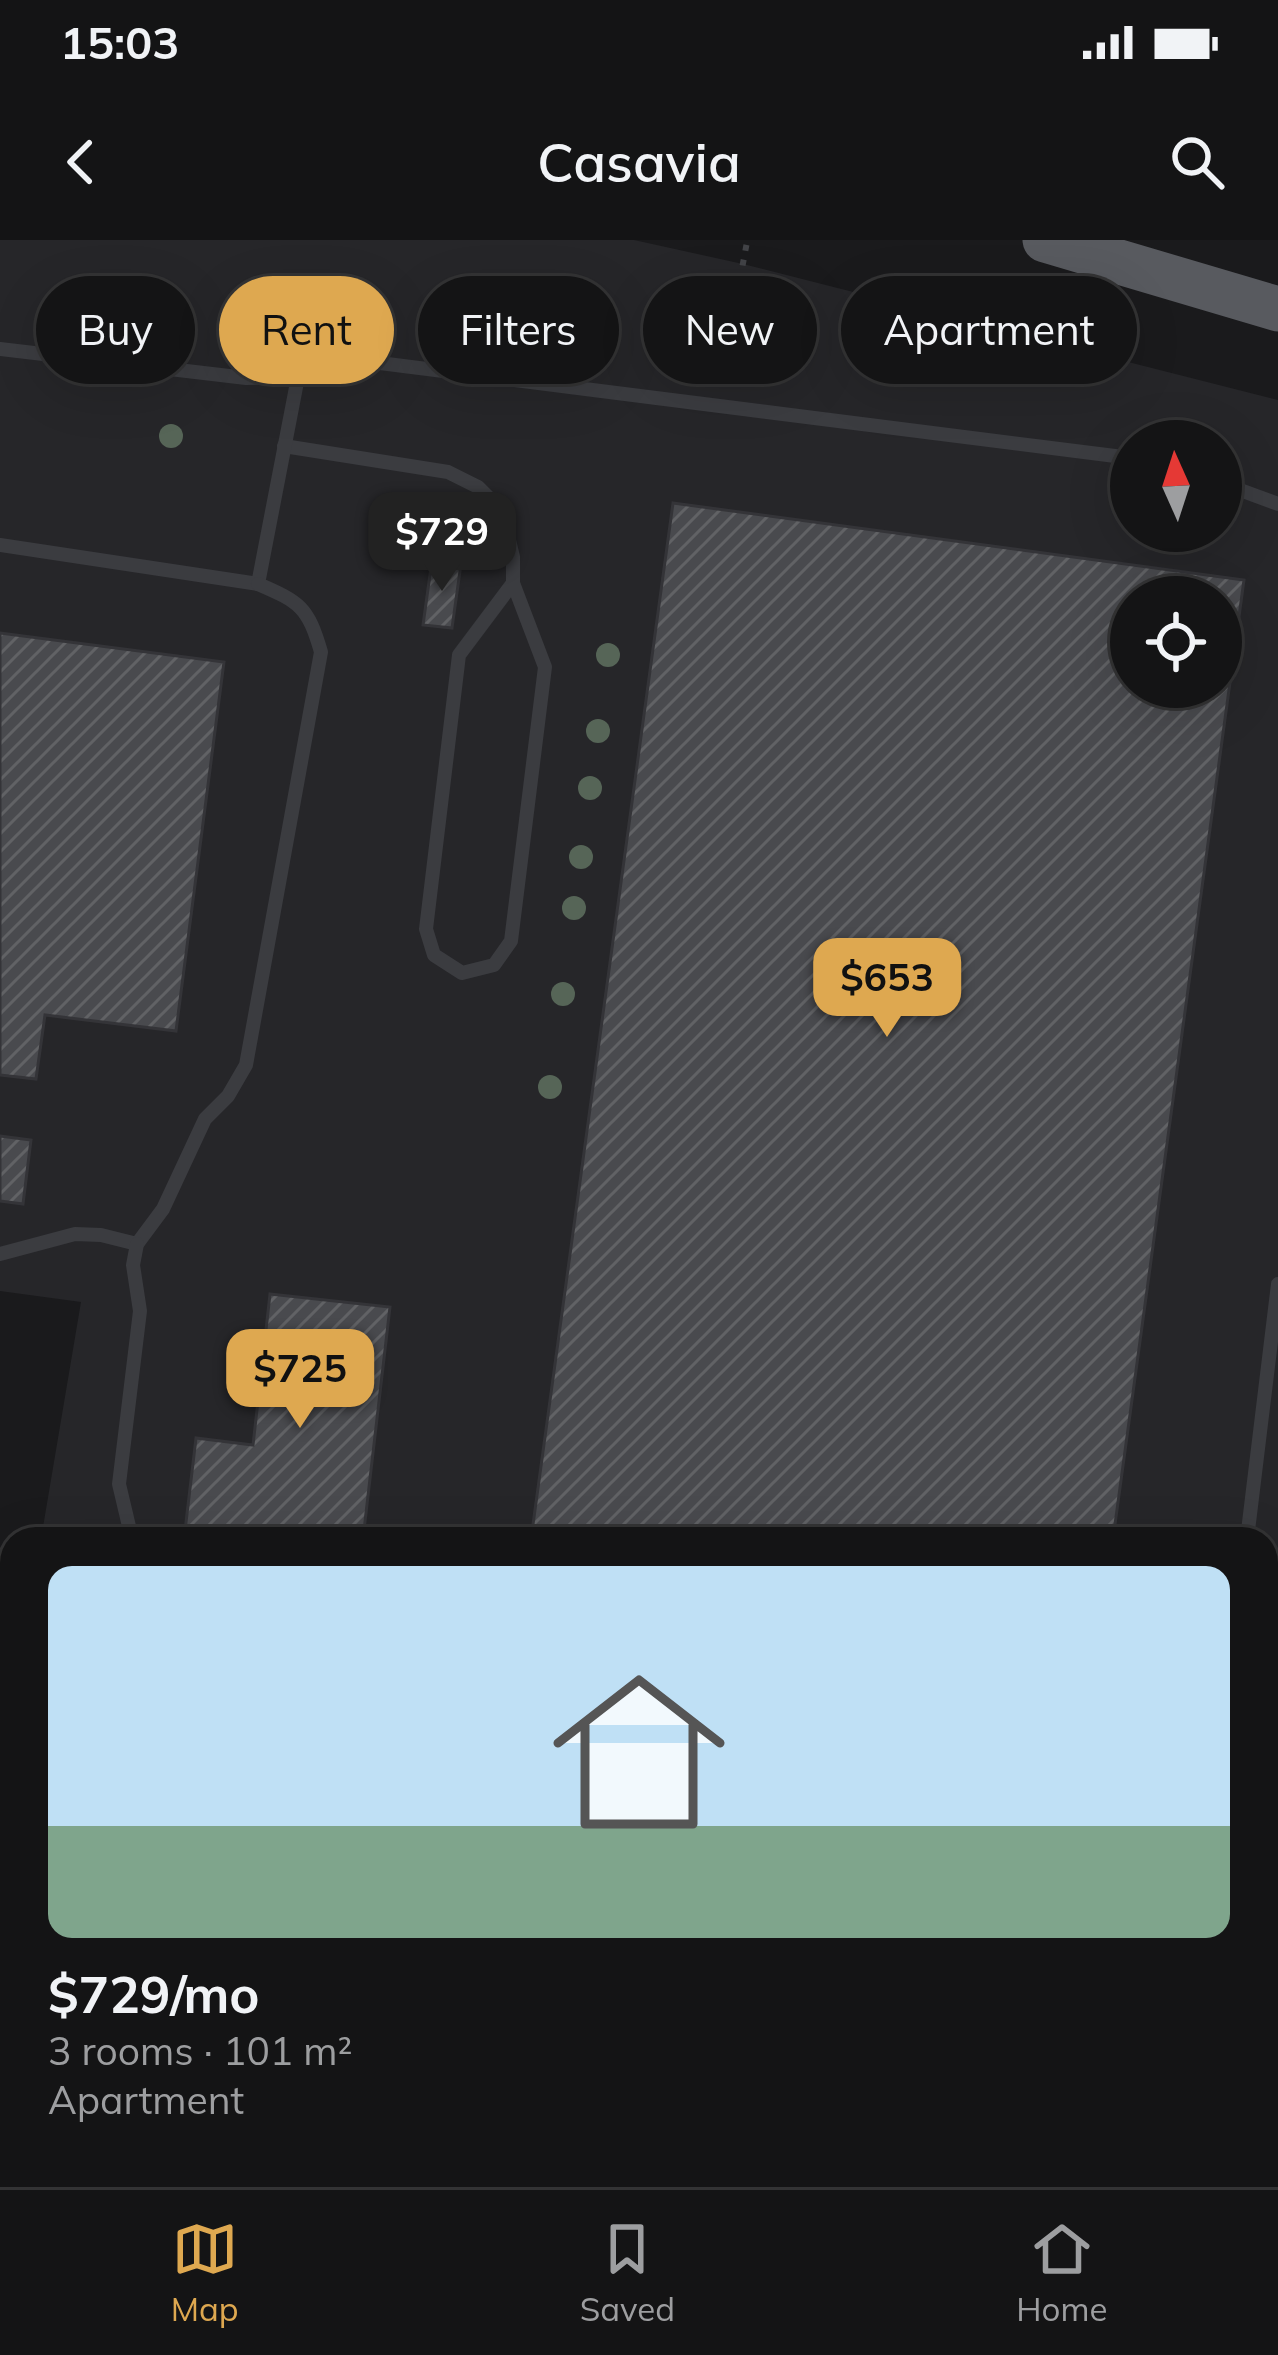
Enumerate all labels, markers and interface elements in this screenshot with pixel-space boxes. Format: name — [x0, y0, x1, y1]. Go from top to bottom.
text: 15:03 — [60, 14, 179, 70]
text: Casavia — [537, 128, 741, 196]
icon: back — [48, 129, 114, 195]
icon: search — [1164, 129, 1230, 195]
chip: Buy — [36, 276, 195, 384]
chip: Rent — [219, 276, 394, 384]
chip: Filters — [418, 276, 619, 384]
chip: New — [643, 276, 817, 384]
chip: Apartment — [841, 276, 1137, 384]
north arrow — [1110, 420, 1242, 552]
map controls — [1110, 420, 1242, 708]
pin: $729 — [371, 492, 513, 594]
text: $729 — [395, 506, 489, 555]
button: locate — [1110, 576, 1242, 708]
pin: $653 — [816, 938, 958, 1040]
text: $653 — [840, 952, 934, 1001]
pin: $725 — [229, 1329, 371, 1431]
text: $725 — [253, 1343, 347, 1392]
icon: home — [531, 1644, 747, 1860]
text: $729/mo — [48, 1962, 260, 2026]
text: 3 rooms · 101 m² — [48, 2026, 352, 2075]
text: Apartment — [48, 2075, 244, 2124]
tab: Map — [171, 2216, 239, 2329]
tab: Saved — [580, 2216, 675, 2329]
tab: Home — [1016, 2216, 1107, 2329]

